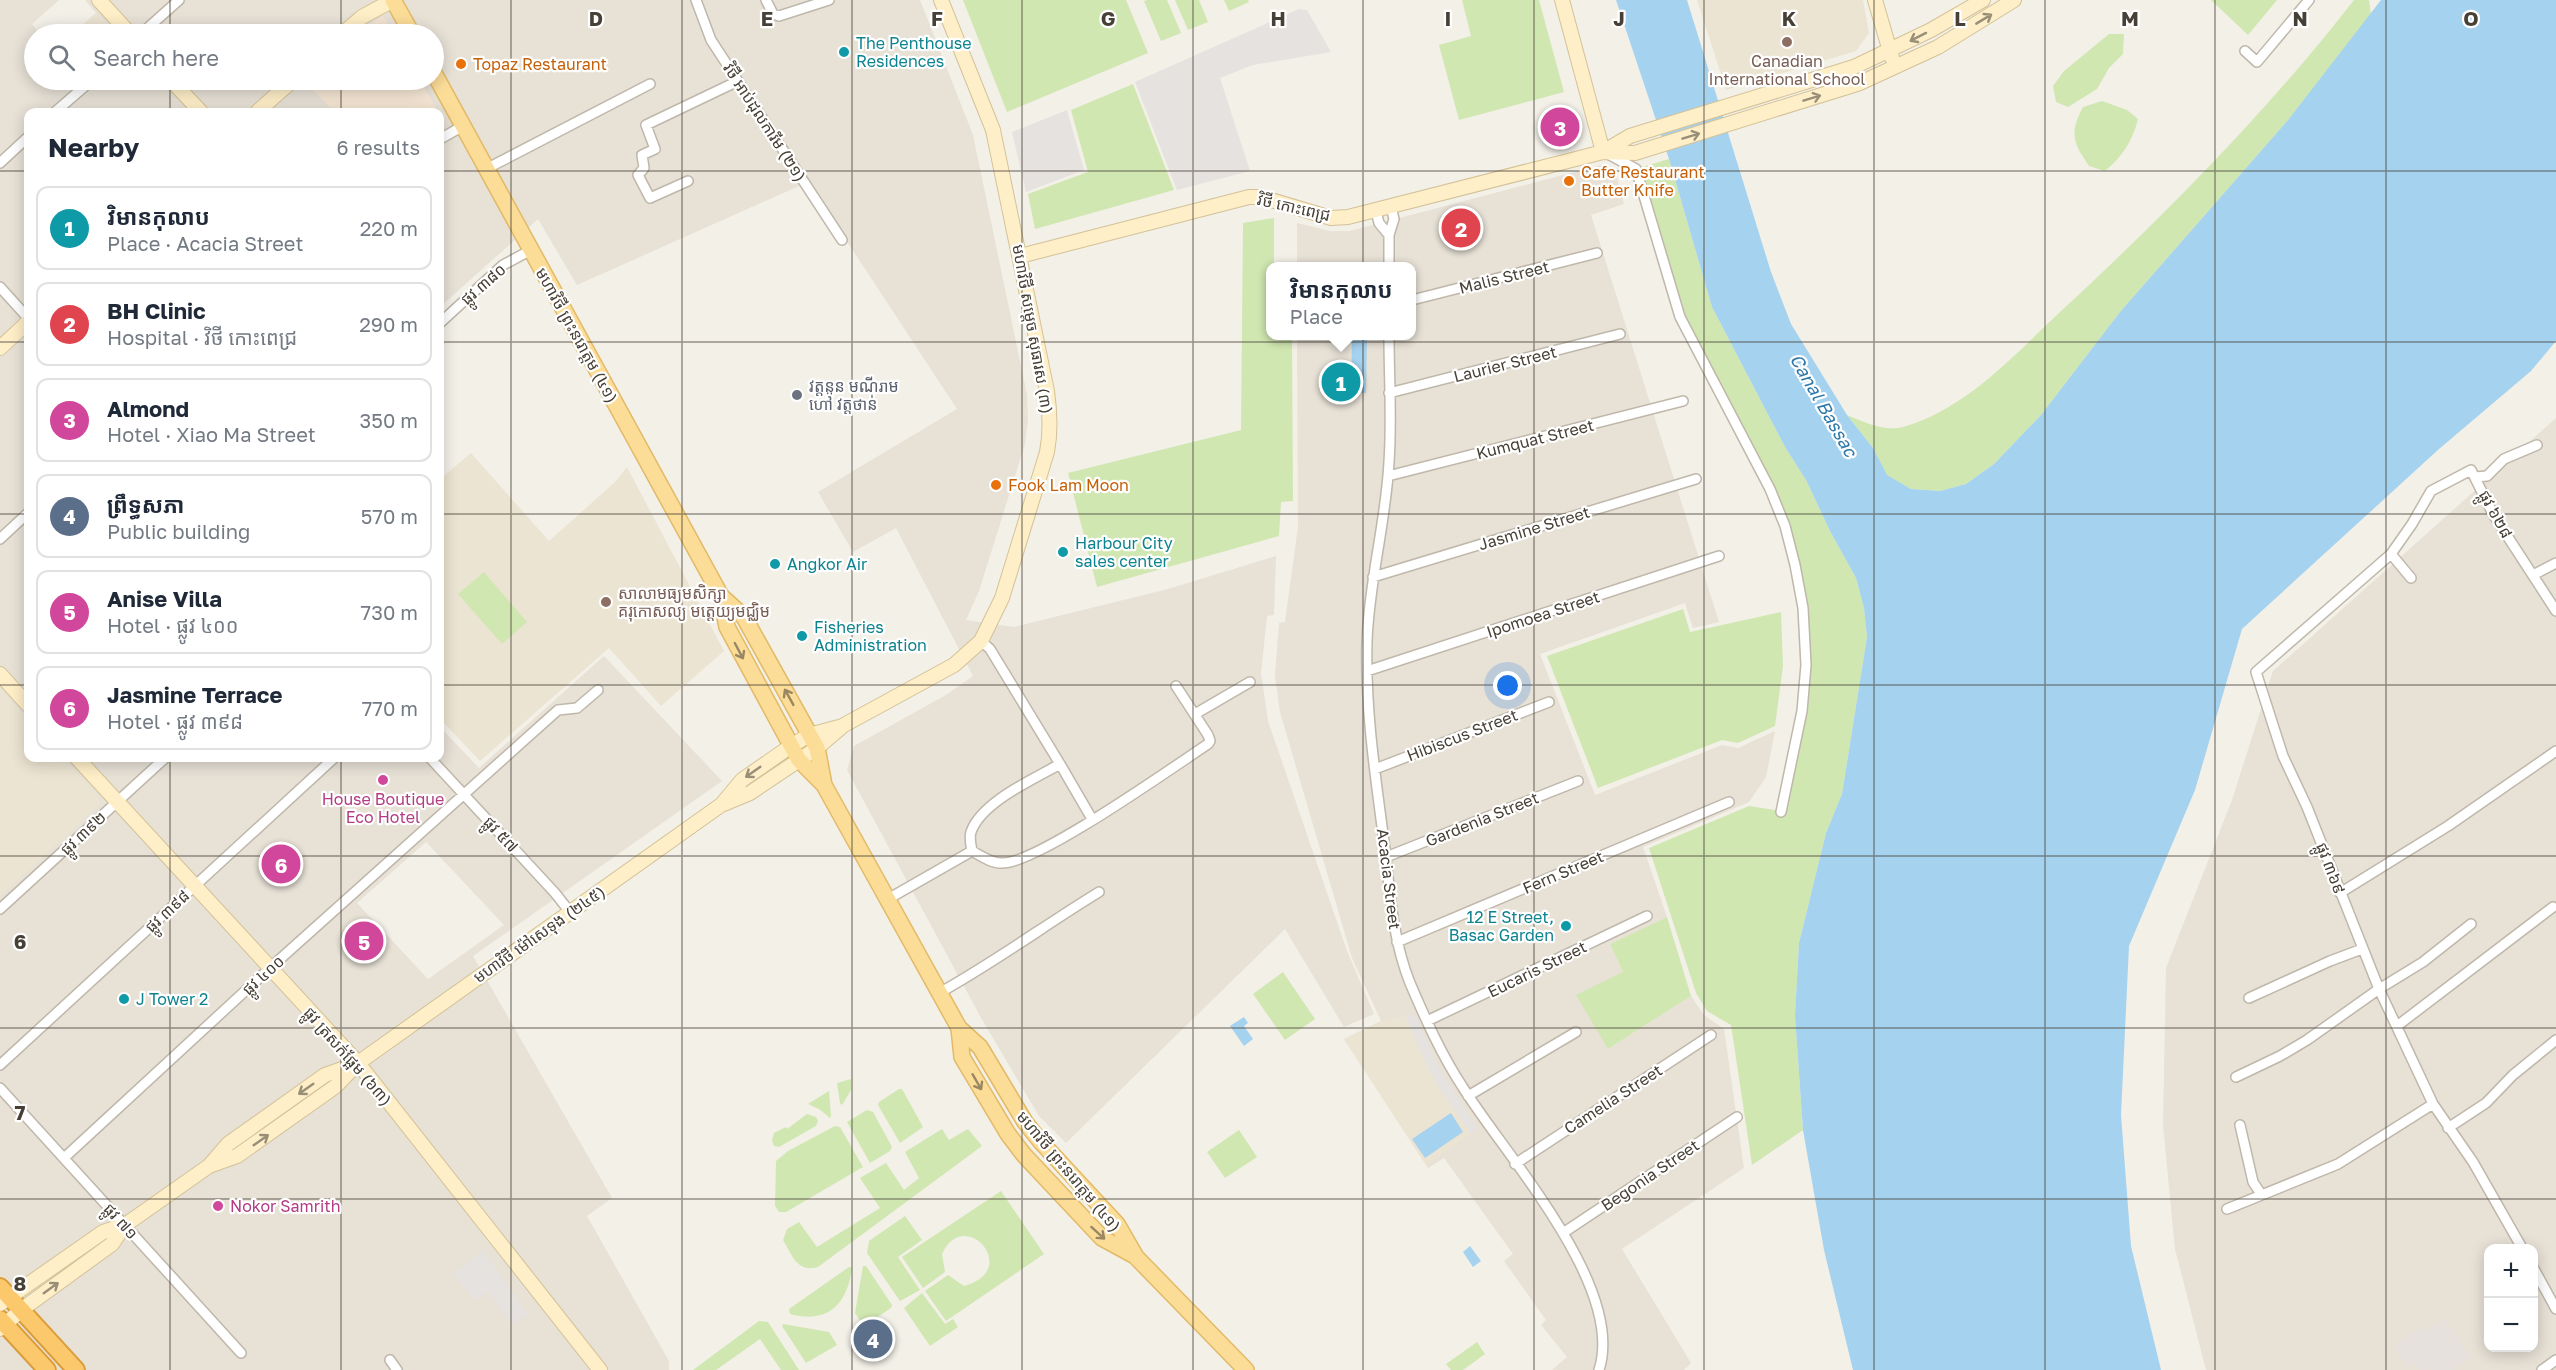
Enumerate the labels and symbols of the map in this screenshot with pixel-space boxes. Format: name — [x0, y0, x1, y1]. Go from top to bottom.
text: D — [589, 6, 603, 30]
text: E — [761, 6, 773, 30]
text: F — [931, 6, 943, 30]
text: G — [1101, 6, 1115, 30]
text: H — [1270, 6, 1286, 30]
text: I — [1445, 6, 1451, 30]
text: J — [1613, 6, 1625, 30]
text: K — [1782, 6, 1797, 30]
text: L — [1954, 6, 1966, 30]
text: M — [2121, 6, 2139, 30]
text: N — [2292, 6, 2308, 30]
text: O — [2463, 6, 2479, 30]
one-way arrow — [1975, 13, 1992, 25]
one-way arrow — [1909, 31, 1927, 43]
place label: The Penthouse Residences — [856, 33, 972, 71]
marker: Canadian International School — [1780, 35, 1794, 49]
marker: The Penthouse Residences — [837, 45, 851, 59]
place label: Canadian International School — [1709, 51, 1865, 89]
place label: Topaz Restaurant — [473, 54, 607, 74]
marker: Topaz Restaurant — [454, 57, 468, 71]
street label: វិថី អាប់ដុលការីម (២១) — [718, 58, 811, 186]
one-way arrow — [1802, 92, 1821, 103]
pin: 3 — [1540, 104, 1580, 150]
one-way arrow — [1681, 130, 1700, 141]
place label: Cafe Restaurant Butter Knife — [1581, 162, 1705, 200]
marker: Cafe Restaurant Butter Knife — [1562, 174, 1576, 188]
street label: វិថី កោះពេជ្រ — [1255, 188, 1333, 225]
pin: 2 — [1442, 206, 1480, 250]
street label: មហាវិថី សម្តេច សុធារស (៣) — [1007, 243, 1058, 415]
street label: Malis Street — [1457, 256, 1551, 298]
street label: ផ្លូវ ៣៨០ — [456, 259, 513, 313]
street label: មហាវិថី ព្រះនរោត្តម (៤១) — [531, 264, 623, 406]
street label: Laurier Street — [1451, 342, 1559, 386]
water label: Canal Bassac — [1786, 350, 1863, 461]
pin: 1 — [1322, 360, 1360, 404]
place label: វត្តនួន មណីរាម ហៅ វត្តថាន់ — [809, 376, 899, 414]
marker: វត្តនួន មណីរាម ហៅ វត្តថាន់ — [790, 388, 804, 402]
street label: Kumquat Street — [1474, 415, 1596, 463]
place label: Fook Lam Moon — [1008, 475, 1129, 495]
marker: Fook Lam Moon — [989, 478, 1003, 492]
street label: ផ្លូវ ៦២៨ — [2471, 487, 2517, 544]
street label: Jasmine Street — [1476, 502, 1592, 554]
place label: Harbour City sales center — [1075, 533, 1173, 571]
marker: Harbour City sales center — [1056, 545, 1070, 559]
place label: Angkor Air — [787, 554, 867, 574]
marker: Angkor Air — [768, 557, 782, 571]
place label: សាលាមធ្យមសិក្សា គរុកោសល្យ មត្តេយ្យមជ្ឈិម — [618, 583, 770, 622]
street label: Ipomoea Street — [1484, 586, 1602, 642]
marker: សាលាមធ្យមសិក្សា គរុកោសល្យ មត្តេយ្យមជ្ឈិម — [599, 595, 613, 609]
place label: Fisheries Administration — [814, 617, 927, 655]
marker: Fisheries Administration — [795, 629, 809, 643]
one-way arrow — [733, 642, 745, 659]
your location — [1493, 671, 1522, 700]
one-way arrow — [783, 689, 795, 706]
street label: Hibiscus Street — [1404, 705, 1520, 765]
one-way arrow — [745, 766, 762, 778]
marker: House Boutique Eco Hotel — [376, 773, 390, 787]
street label: Gardenia Street — [1423, 787, 1541, 851]
place label: House Boutique Eco Hotel — [322, 789, 444, 827]
street label: ផ្លូវ ៣៩២ — [56, 807, 113, 863]
street label: ផ្លូវ ៥៧ — [476, 812, 523, 859]
street label: Acacia Street — [1373, 827, 1405, 931]
street label: ផ្លូវ ៣៦៩ — [2308, 839, 2350, 898]
pin: 6 — [262, 842, 300, 886]
street label: Fern Street — [1519, 846, 1607, 898]
street label: មហាវិថី ម៉ៅសេទុង (២៤៥) — [469, 881, 609, 988]
street label: ផ្លូវ ៣៩៨ — [141, 885, 197, 940]
place label: 12 E Street, Basac Garden — [1449, 907, 1554, 945]
pin: 5 — [344, 918, 384, 964]
marker: 12 E Street, Basac Garden — [1559, 919, 1573, 933]
text: 6 — [14, 929, 26, 953]
street label: Eucaris Street — [1484, 936, 1590, 1002]
street label: ផ្លូវ ៤០០ — [238, 951, 291, 1003]
place label: J Tower 2 — [136, 989, 208, 1009]
marker: J Tower 2 — [117, 992, 131, 1006]
street label: ផ្លូវ ត្រសក់ផ្អែម (៦៣) — [296, 1003, 396, 1113]
street label: Camelia Street — [1560, 1060, 1666, 1138]
one-way arrow — [971, 1073, 983, 1090]
one-way arrow — [298, 1083, 314, 1095]
text: 7 — [15, 1100, 26, 1124]
street label: មហាវិថី ព្រះនរោត្តម (៤១) — [1012, 1106, 1126, 1236]
one-way arrow — [252, 1134, 268, 1146]
street label: Begonia Street — [1597, 1135, 1703, 1215]
place label: Nokor Samrith — [230, 1196, 341, 1216]
street label: ផ្លូវ ៧១ — [96, 1199, 142, 1246]
marker: Nokor Samrith — [211, 1199, 225, 1213]
one-way arrow — [1091, 1226, 1106, 1240]
text: 8 — [14, 1271, 26, 1295]
one-way arrow — [42, 1282, 58, 1294]
pin: 4 — [854, 1316, 892, 1362]

